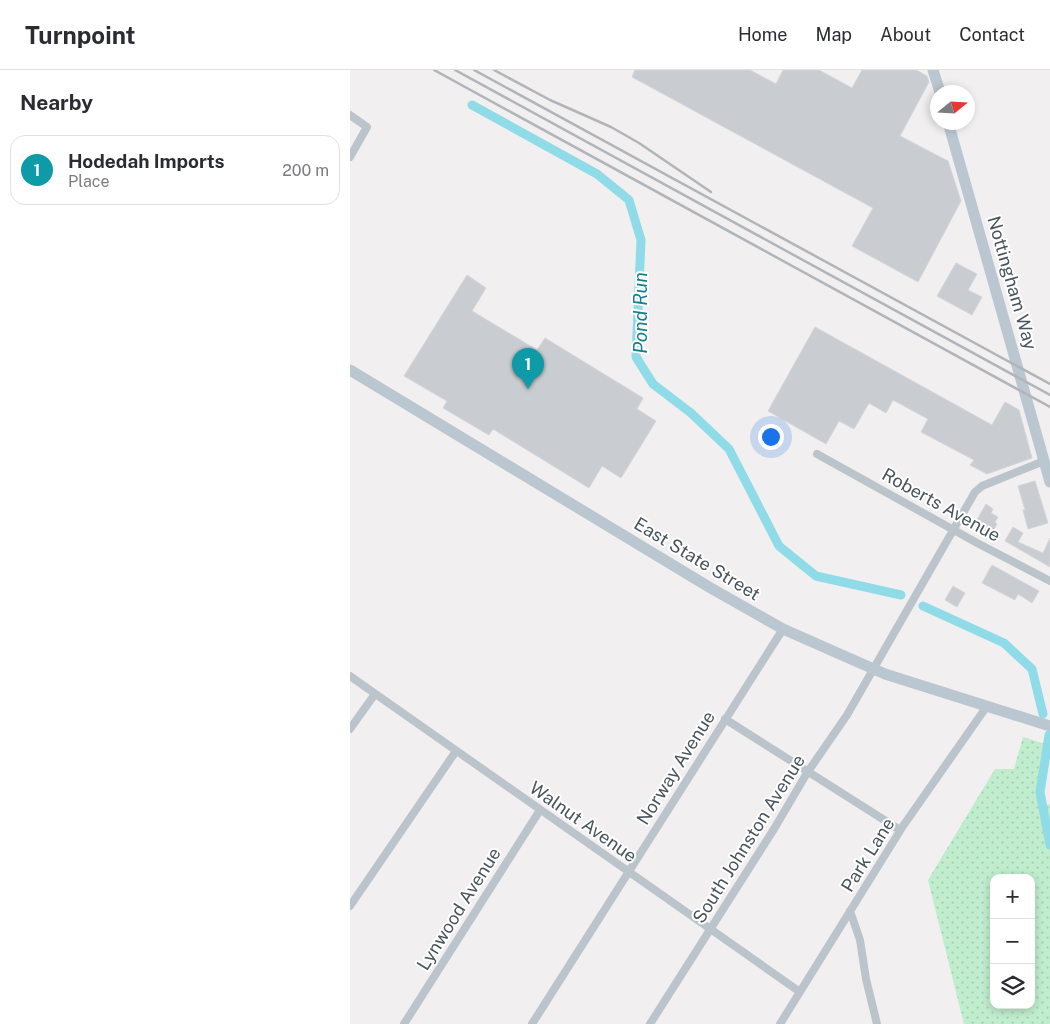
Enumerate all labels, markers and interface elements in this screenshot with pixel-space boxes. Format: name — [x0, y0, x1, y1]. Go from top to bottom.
text: Turnpoint — [25, 21, 135, 49]
text: Home — [738, 24, 788, 45]
text: Map — [816, 24, 852, 45]
text: About — [880, 24, 931, 45]
text: Contact — [959, 24, 1025, 45]
north arrow — [930, 85, 975, 130]
text: Nearby — [20, 90, 93, 115]
text: Hodedah Imports — [68, 150, 225, 172]
text: 1 — [34, 161, 40, 180]
text: 200 m — [282, 161, 329, 180]
text: Place — [68, 172, 110, 191]
street label: Nottingham Way — [983, 214, 1042, 352]
water label: Pond Run — [629, 272, 651, 354]
pin: 1 — [512, 348, 544, 389]
your location — [758, 424, 784, 450]
street label: Roberts Avenue — [878, 463, 1004, 546]
street label: East State Street — [630, 513, 764, 604]
street label: Norway Avenue — [632, 707, 719, 828]
street label: South Johnston Avenue — [688, 751, 809, 927]
street label: Walnut Avenue — [526, 777, 641, 866]
street label: Park Lane — [837, 814, 899, 896]
street label: Lynwood Avenue — [412, 844, 505, 974]
map controls — [990, 874, 1035, 1009]
button: + — [990, 874, 1035, 919]
button: − — [990, 919, 1035, 964]
button: layers — [990, 964, 1035, 1009]

